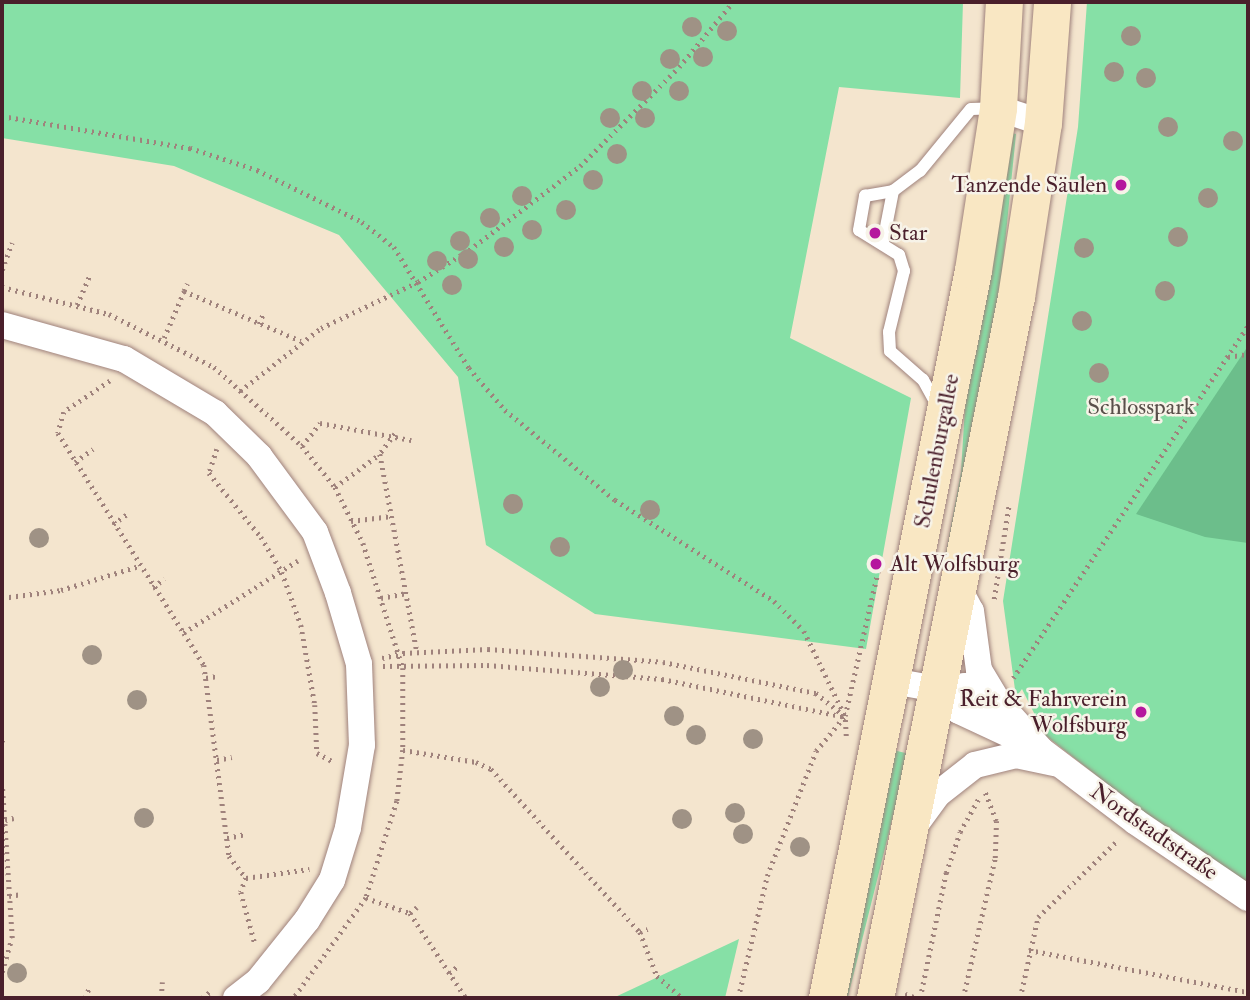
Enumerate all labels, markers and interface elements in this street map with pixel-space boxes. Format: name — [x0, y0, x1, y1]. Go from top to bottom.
place label: Tanzende Säulen — [951, 171, 1107, 199]
marker: Tanzende Säulen — [1113, 177, 1129, 193]
place label: Star — [889, 219, 927, 247]
marker: Star — [867, 225, 883, 241]
street label: Schulenburgallee — [909, 372, 965, 530]
park label: Schlosspark — [1087, 393, 1195, 421]
place label: Alt Wolfsburg — [890, 550, 1019, 578]
marker: Alt Wolfsburg — [868, 556, 884, 572]
place label: Reit & Fahrverein Wolfsburg — [959, 685, 1127, 739]
marker: Reit & Fahrverein Wolfsburg — [1133, 704, 1149, 720]
street label: Nordstadtstraße — [1085, 778, 1223, 886]

